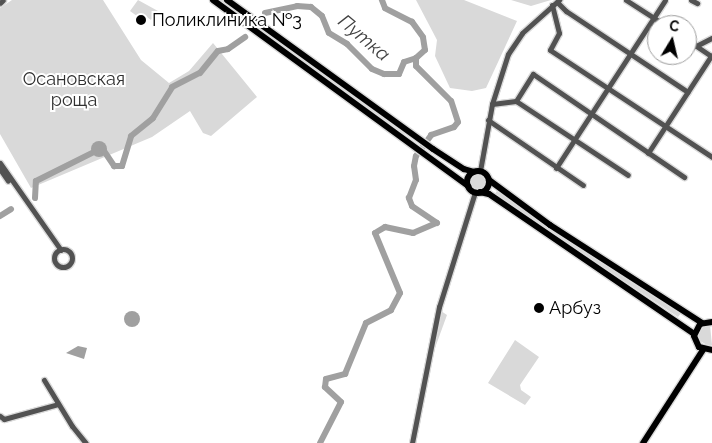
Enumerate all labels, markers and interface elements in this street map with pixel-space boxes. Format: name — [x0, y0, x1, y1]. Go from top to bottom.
place label: Поликлиника №3 — [152, 9, 302, 31]
water label: Путка — [334, 10, 394, 66]
marker: Поликлиника №3 — [134, 13, 148, 27]
north arrow — [647, 15, 697, 65]
text: С — [668, 18, 680, 35]
park label: Осановская роща — [23, 69, 125, 112]
place label: Арбуз — [549, 297, 601, 319]
marker: Арбуз — [533, 302, 545, 314]

